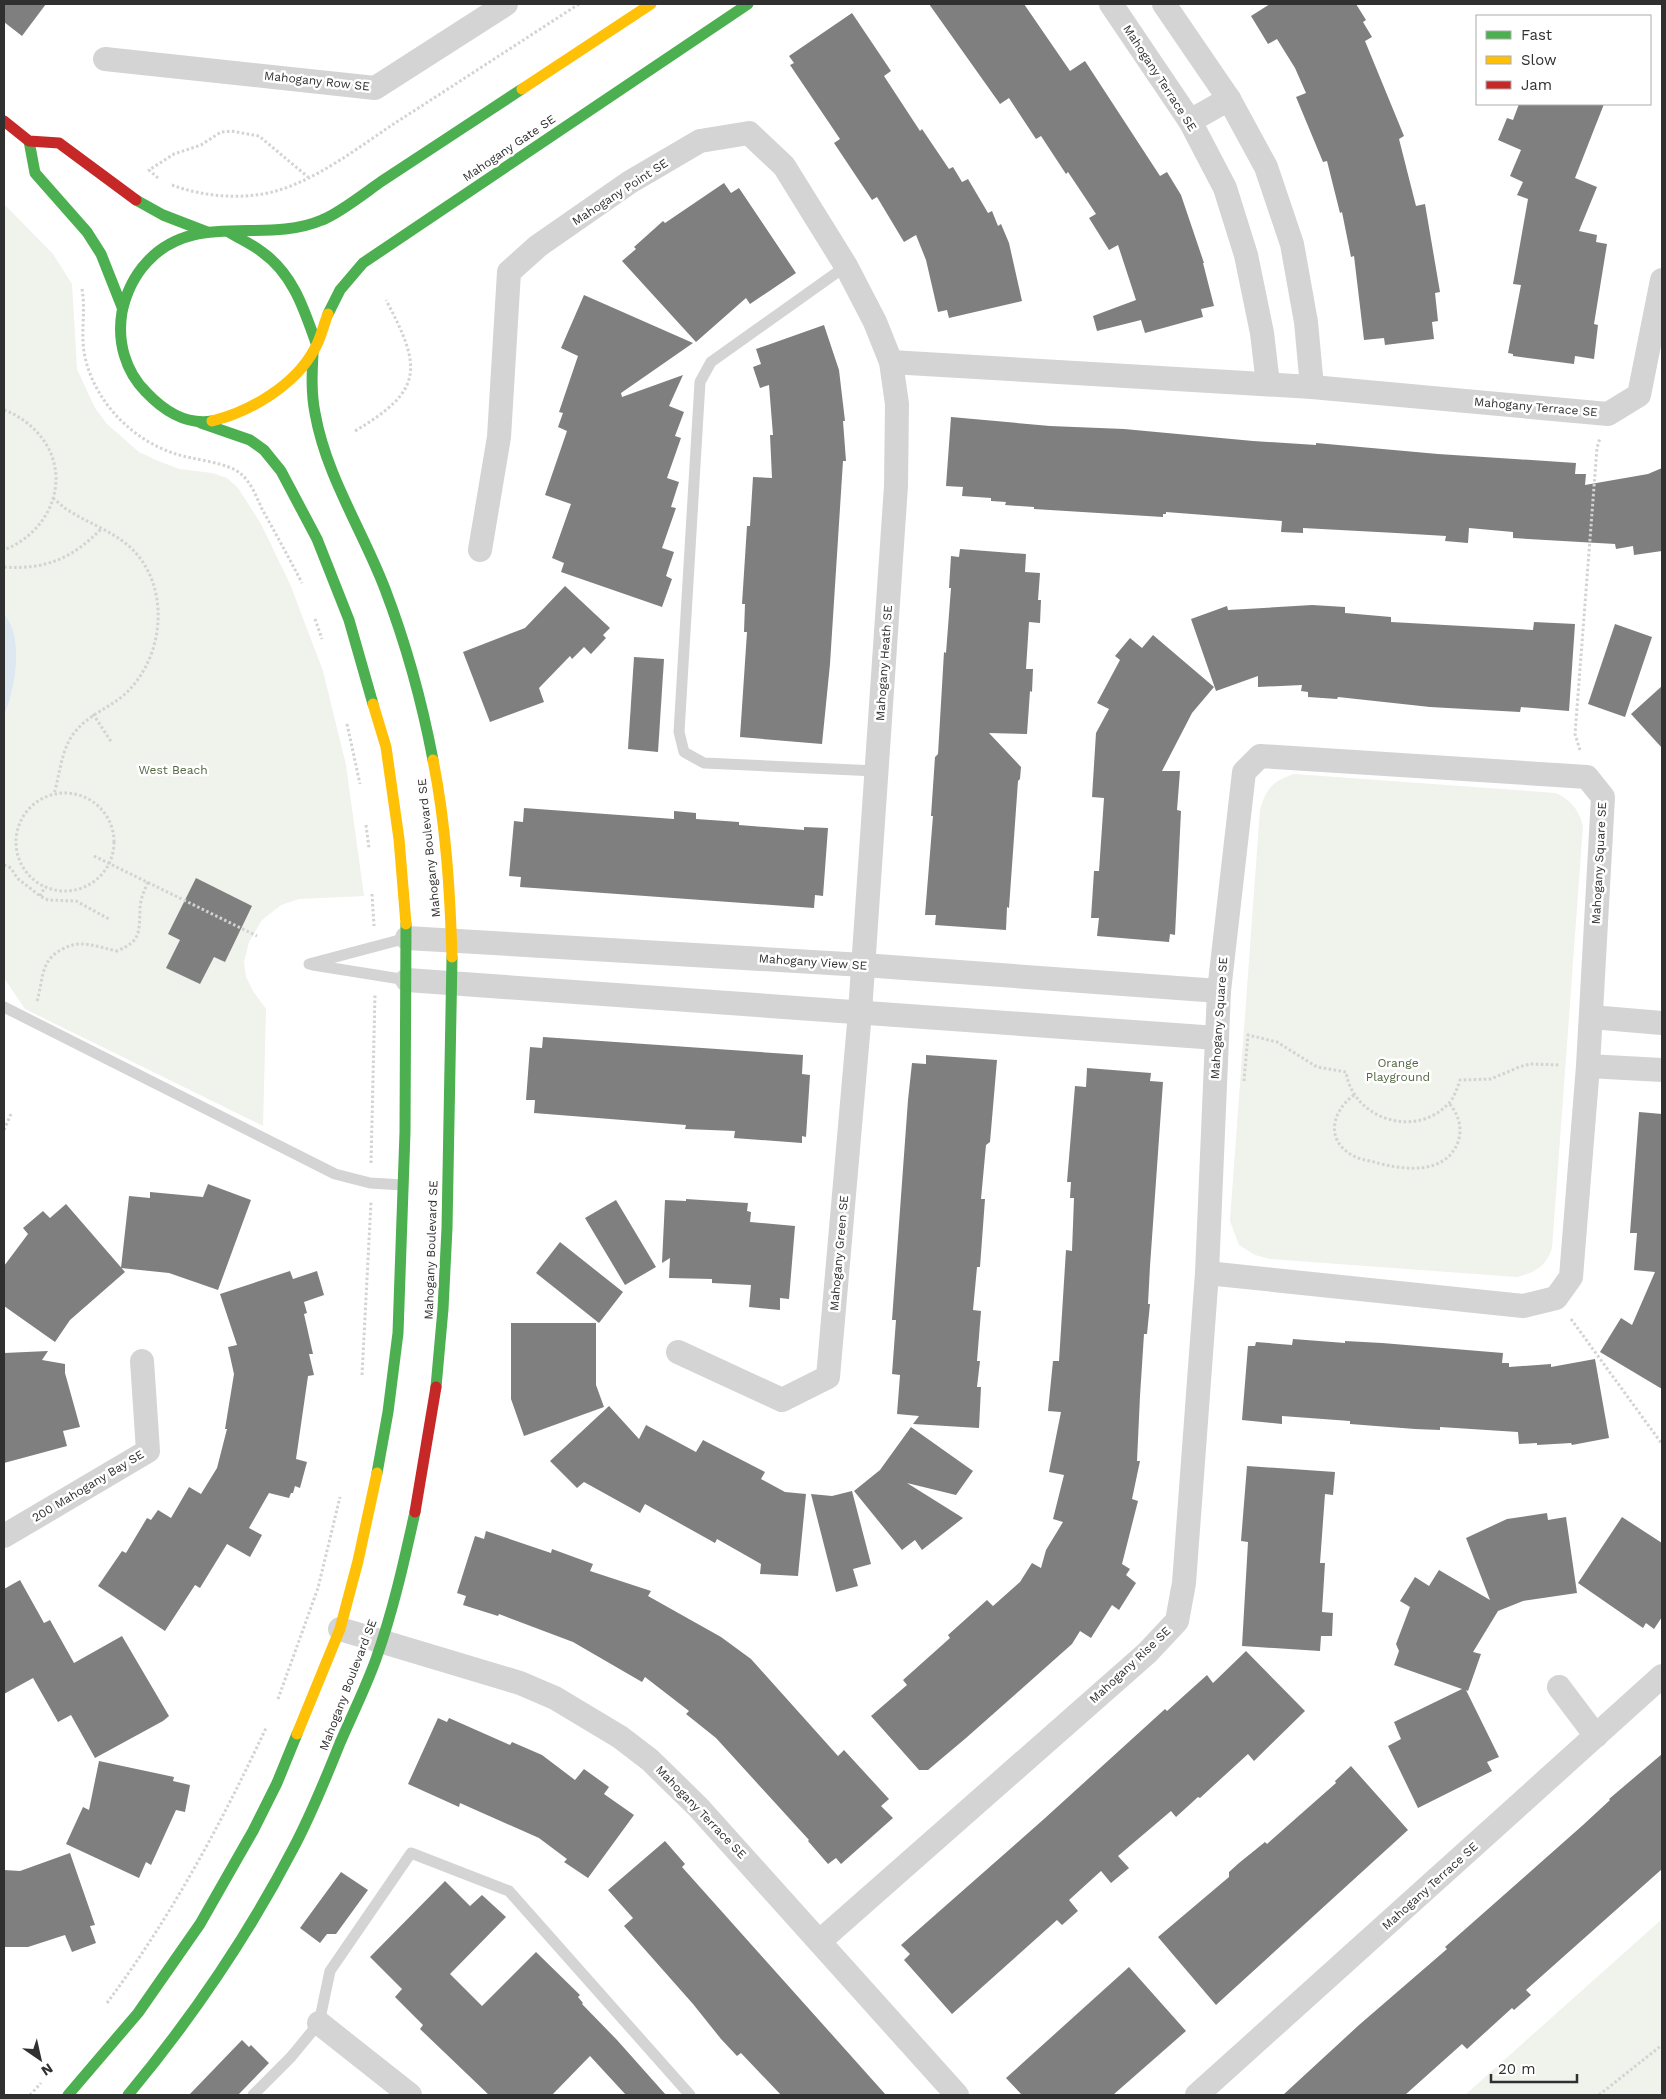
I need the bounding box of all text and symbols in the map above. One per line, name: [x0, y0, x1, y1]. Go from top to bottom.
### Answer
legend: [1476, 15, 1651, 105]
street label: Mahogany Terrace SE: [1120, 22, 1200, 134]
text: Fast: [1521, 26, 1553, 44]
text: Slow: [1521, 51, 1557, 69]
street label: Mahogany Row SE: [264, 68, 371, 94]
text: Jam: [1521, 76, 1552, 94]
street label: Mahogany Gate SE: [460, 112, 558, 184]
street label: Mahogany Point SE: [569, 156, 671, 228]
street label: Mahogany Terrace SE: [1474, 395, 1599, 419]
street label: Mahogany Heath SE: [873, 604, 895, 721]
park label: West Beach: [138, 763, 208, 777]
street label: Mahogany Boulevard SE: [415, 778, 443, 918]
street label: Mahogany Square SE: [1589, 801, 1609, 925]
street label: Mahogany View SE: [758, 951, 868, 973]
street label: Mahogany Square SE: [1208, 956, 1230, 1080]
park label: Orange Playground: [1366, 1056, 1430, 1084]
street label: Mahogany Boulevard SE: [422, 1180, 440, 1320]
street label: Mahogany Green SE: [827, 1194, 851, 1311]
street label: 200 Mahogany Bay SE: [30, 1447, 147, 1525]
street label: Mahogany Boulevard SE: [316, 1617, 380, 1753]
street label: Mahogany Rise SE: [1087, 1624, 1174, 1706]
street label: Mahogany Terrace SE: [653, 1763, 749, 1862]
street label: Mahogany Terrace SE: [1379, 1839, 1481, 1933]
north arrow: [15, 2034, 65, 2084]
scale bar: [1491, 2052, 1577, 2084]
text: N: [38, 2060, 56, 2079]
text: 20 m: [1498, 2060, 1536, 2078]

